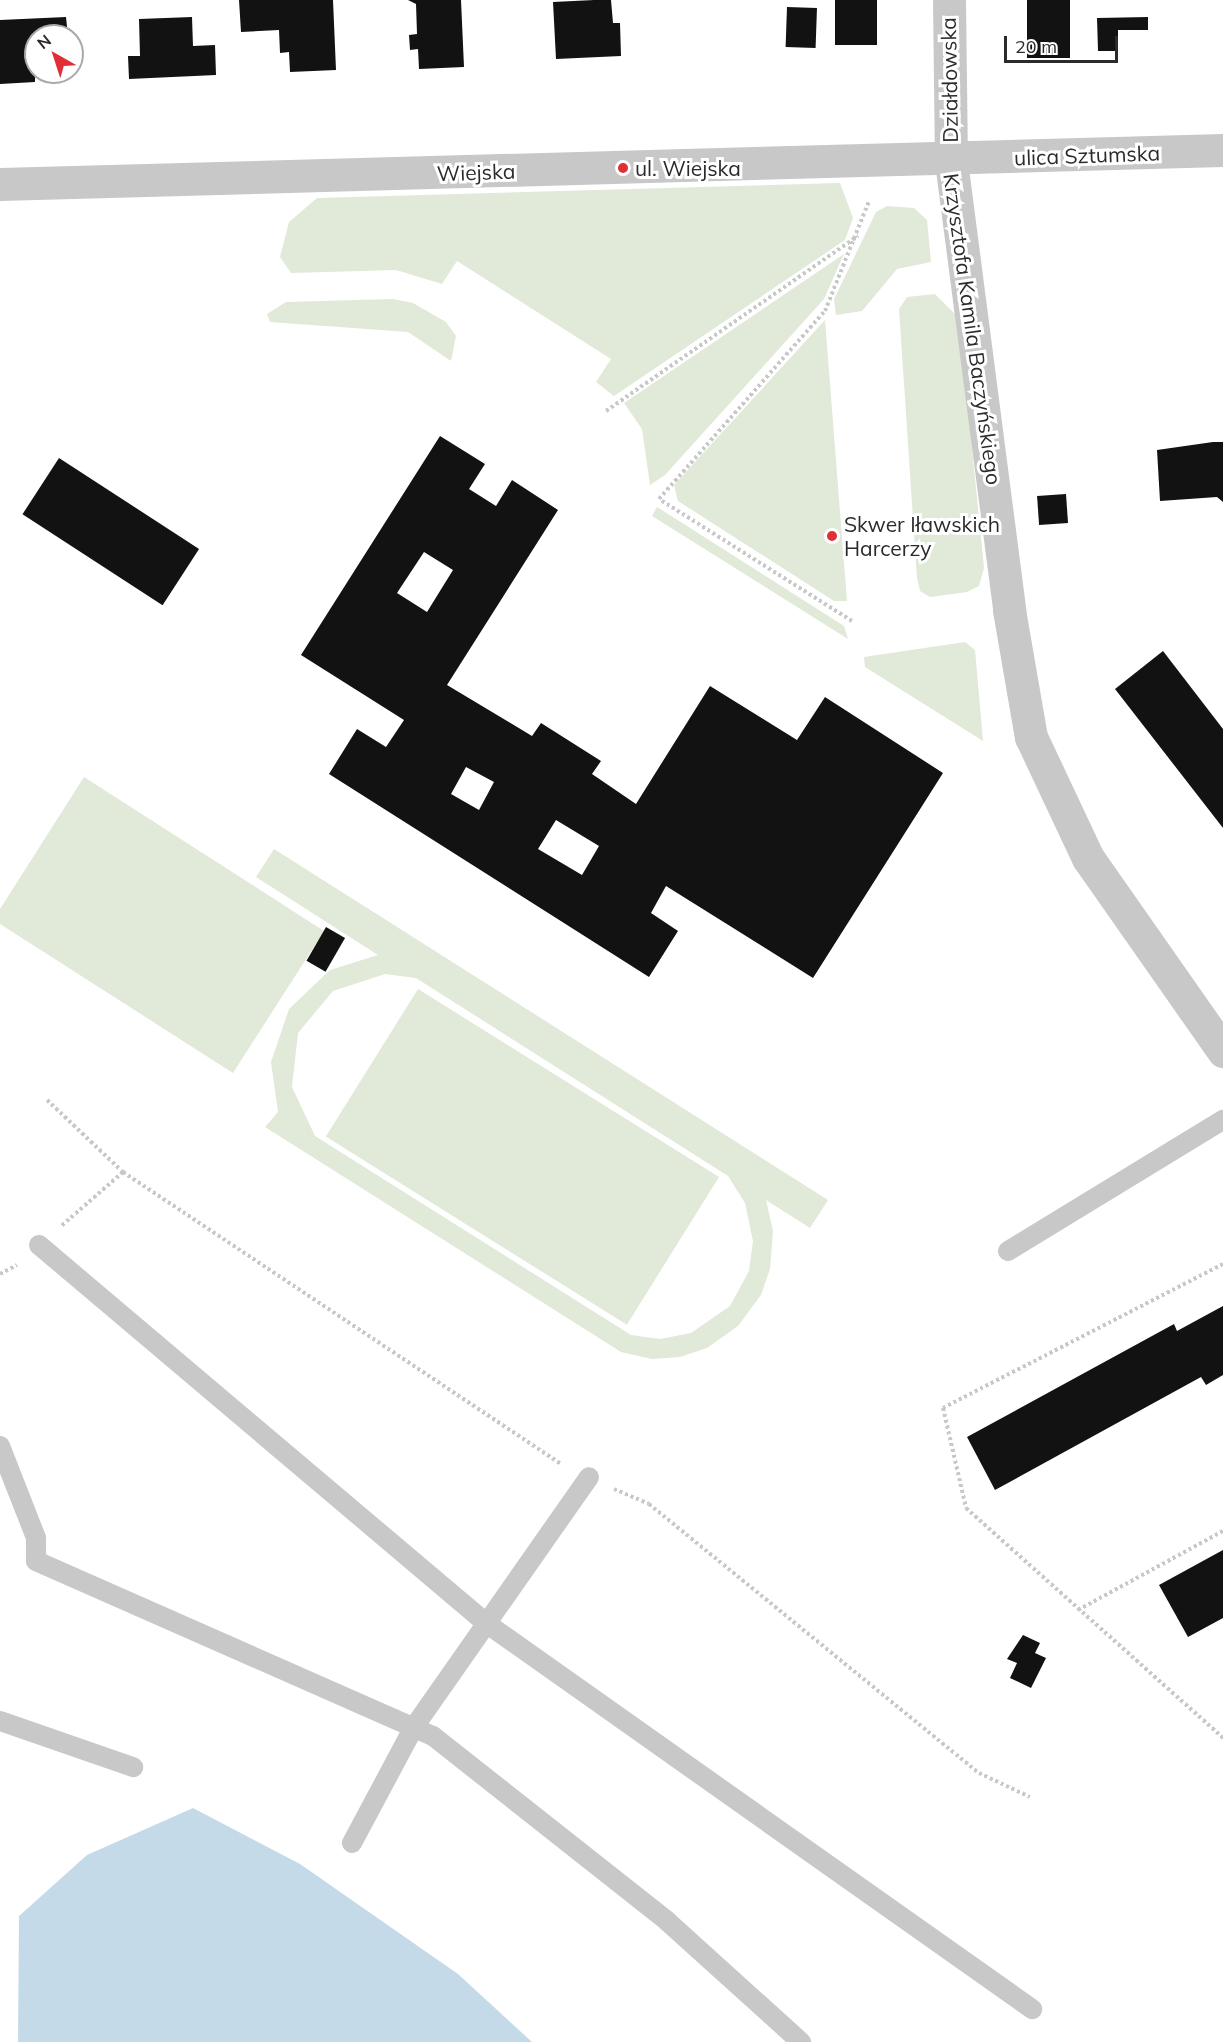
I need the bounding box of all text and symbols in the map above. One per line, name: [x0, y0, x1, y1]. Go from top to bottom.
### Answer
street label: Działdowska: [935, 17, 963, 143]
north arrow: [24, 24, 84, 84]
scale bar: [1007, 24, 1121, 62]
text: N: [33, 30, 55, 53]
text: 20 m: [1015, 35, 1057, 58]
street label: ulica Sztumska: [1014, 140, 1160, 170]
place label: ul. Wiejska: [635, 155, 741, 181]
street label: Wiejska: [436, 158, 516, 186]
marker: ul. Wiejska: [616, 161, 630, 175]
street label: Krzysztofa Kamila Baczyńskiego: [939, 172, 1007, 486]
place label: Skwer Iławskich Harcerzy: [844, 511, 1000, 561]
marker: Skwer Iławskich Harcerzy: [825, 529, 839, 543]

